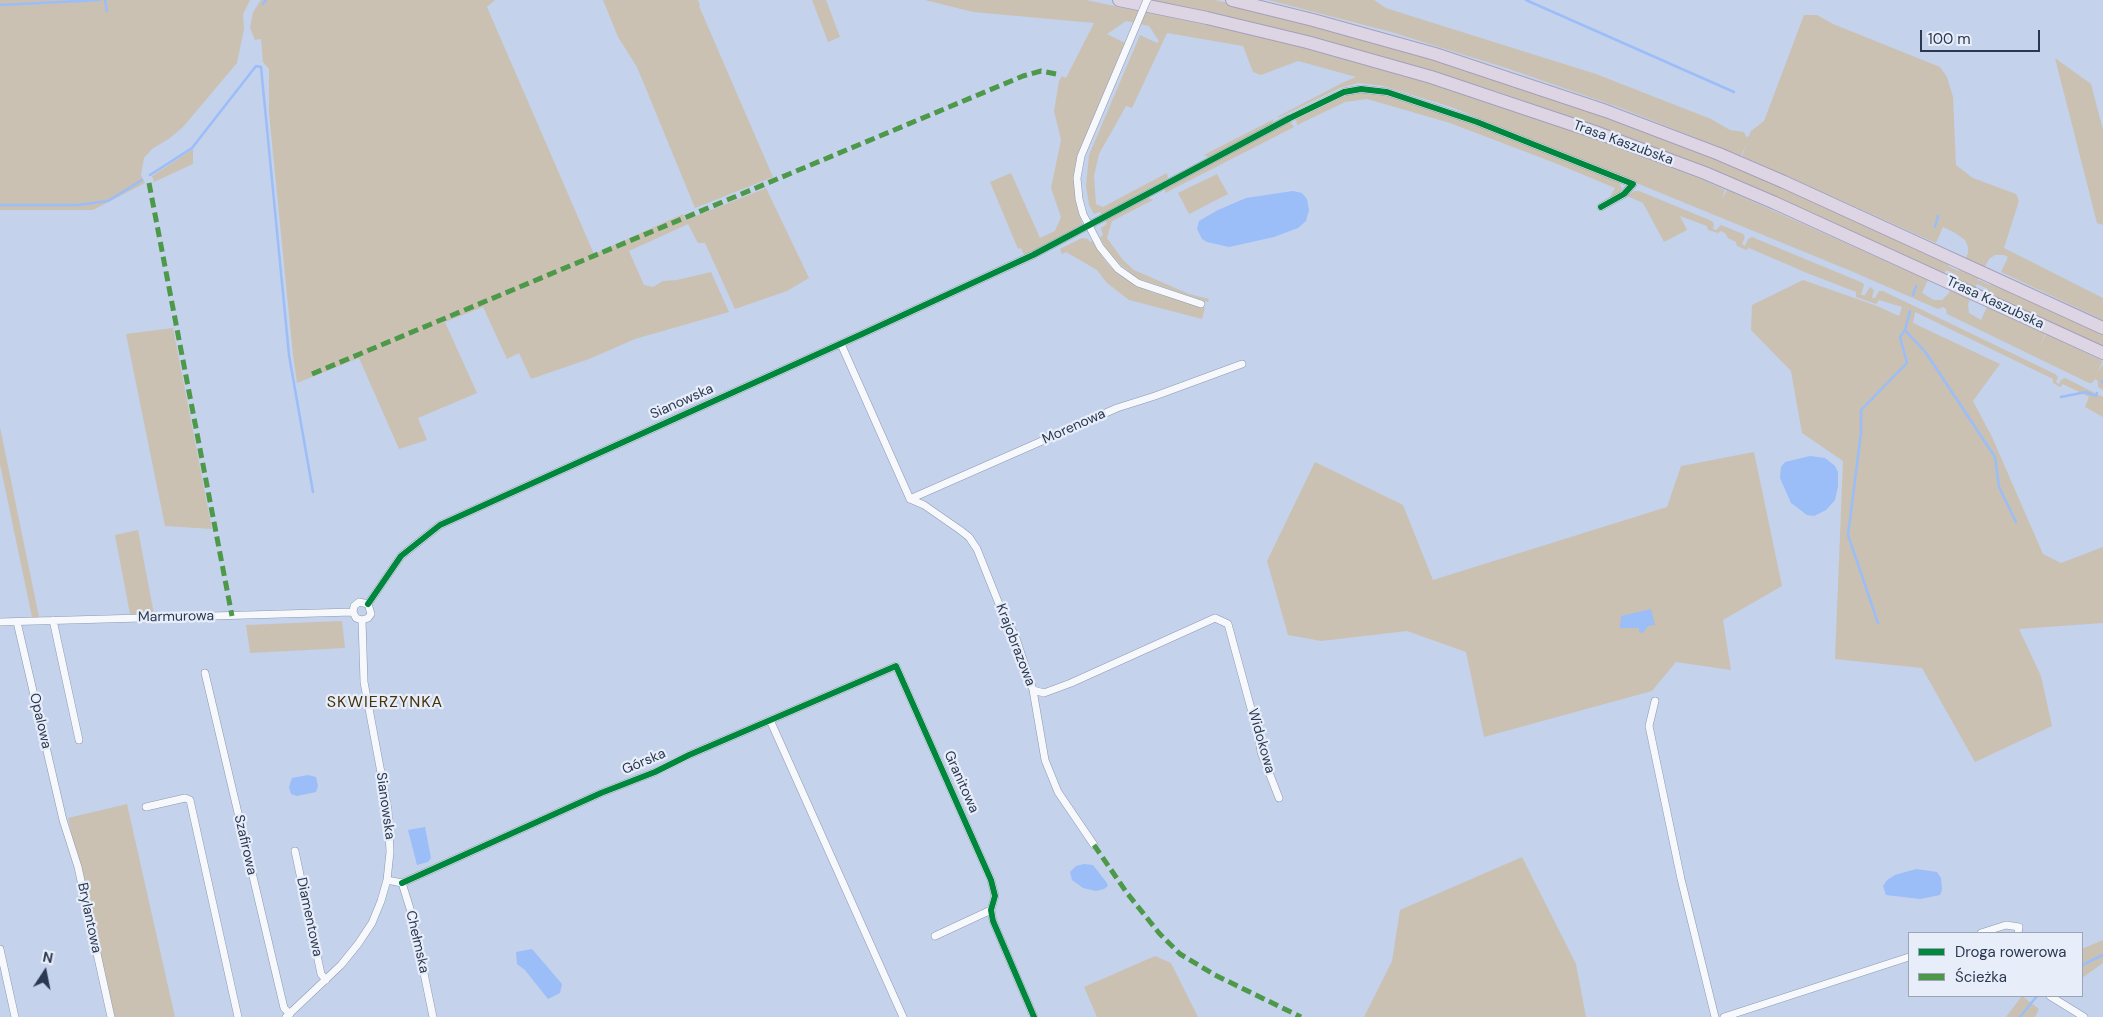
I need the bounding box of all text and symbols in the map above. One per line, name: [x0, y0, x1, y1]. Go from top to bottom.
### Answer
scale bar: [1923, 20, 2043, 52]
text: 100 m: [1928, 29, 1971, 49]
street label: Trasa Kaszubska: [1571, 117, 1675, 169]
street label: Trasa Kaszubska: [1944, 273, 2046, 333]
street label: Sianowska: [648, 381, 716, 423]
street label: Morenowa: [1040, 406, 1108, 448]
street label: Krajobrazowa: [992, 602, 1038, 688]
street label: Marmurowa: [138, 608, 214, 626]
street label: Opalowa: [25, 692, 55, 750]
district label: SKWIERZYNKA: [325, 693, 445, 713]
street label: Widokowa: [1244, 707, 1278, 775]
street label: Górska: [620, 745, 668, 779]
street label: Granitowa: [940, 748, 982, 816]
street label: Sianowska: [372, 771, 398, 841]
street label: Szafirowa: [230, 813, 260, 877]
street label: Diamentowa: [292, 876, 326, 958]
street label: Brylantowa: [73, 881, 105, 955]
street label: Chełmska: [402, 909, 432, 975]
legend: [1908, 932, 2083, 997]
text: Droga rowerowa: [1955, 942, 2066, 962]
north arrow: [20, 947, 70, 997]
text: N: [41, 947, 55, 967]
text: Ścieżka: [1955, 967, 2007, 987]

